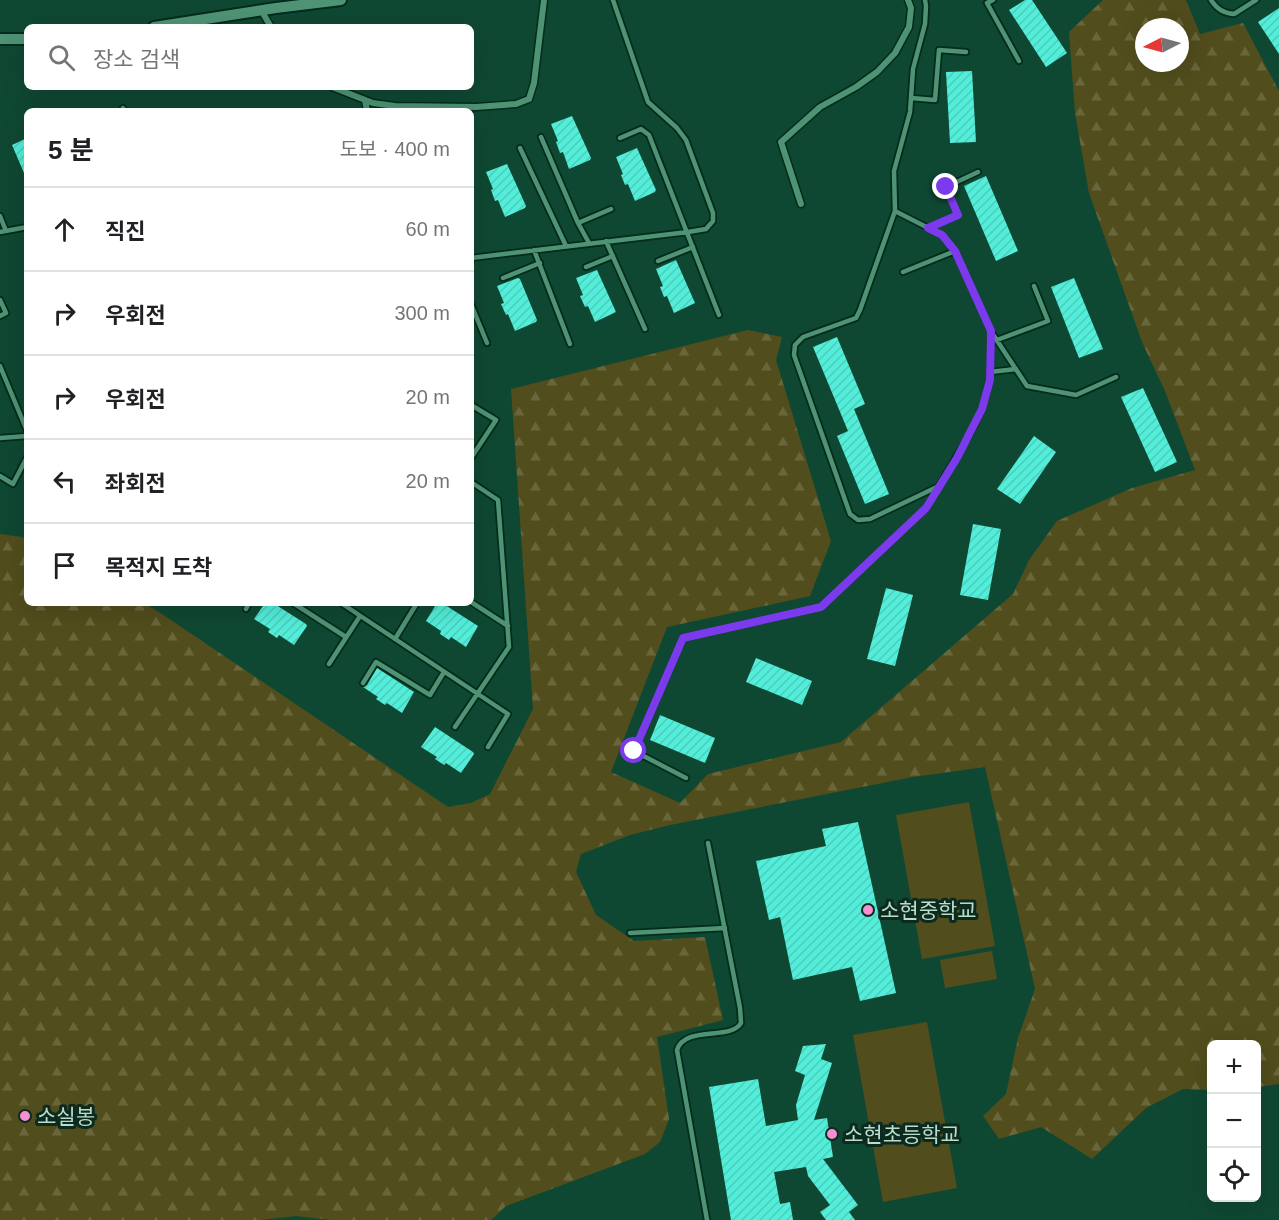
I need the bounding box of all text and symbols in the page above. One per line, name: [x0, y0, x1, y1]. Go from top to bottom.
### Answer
north arrow: [1135, 18, 1189, 72]
search box: [24, 24, 474, 90]
icon: search: [45, 41, 78, 74]
text: 장소 검색: [93, 47, 180, 72]
text: 5 분: [48, 135, 94, 165]
text: 도보 · 400 m: [340, 138, 450, 160]
route end: [932, 173, 958, 199]
icon: ahead: [48, 213, 81, 246]
text: 60 m: [406, 218, 450, 240]
text: 직진: [105, 219, 145, 244]
icon: right: [48, 297, 81, 330]
text: 300 m: [394, 302, 450, 324]
text: 우회전: [105, 303, 166, 328]
icon: right: [48, 381, 81, 414]
text: 20 m: [406, 386, 450, 408]
text: 우회전: [105, 387, 166, 412]
icon: left: [48, 465, 81, 498]
text: 20 m: [406, 470, 450, 492]
text: 좌회전: [105, 471, 166, 496]
icon: arrive: [48, 549, 81, 582]
text: 목적지 도착: [105, 555, 212, 580]
route start: [620, 737, 646, 763]
place label: 소현중학교: [880, 899, 977, 922]
marker: 소현중학교: [861, 903, 875, 917]
map controls: [1207, 1040, 1261, 1202]
button: +: [1207, 1040, 1261, 1094]
button: −: [1207, 1094, 1261, 1148]
place label: 소실봉: [37, 1105, 95, 1128]
marker: 소실봉: [18, 1109, 32, 1123]
place label: 소현초등학교: [844, 1123, 960, 1146]
marker: 소현초등학교: [825, 1127, 839, 1141]
button: locate: [1207, 1148, 1261, 1202]

